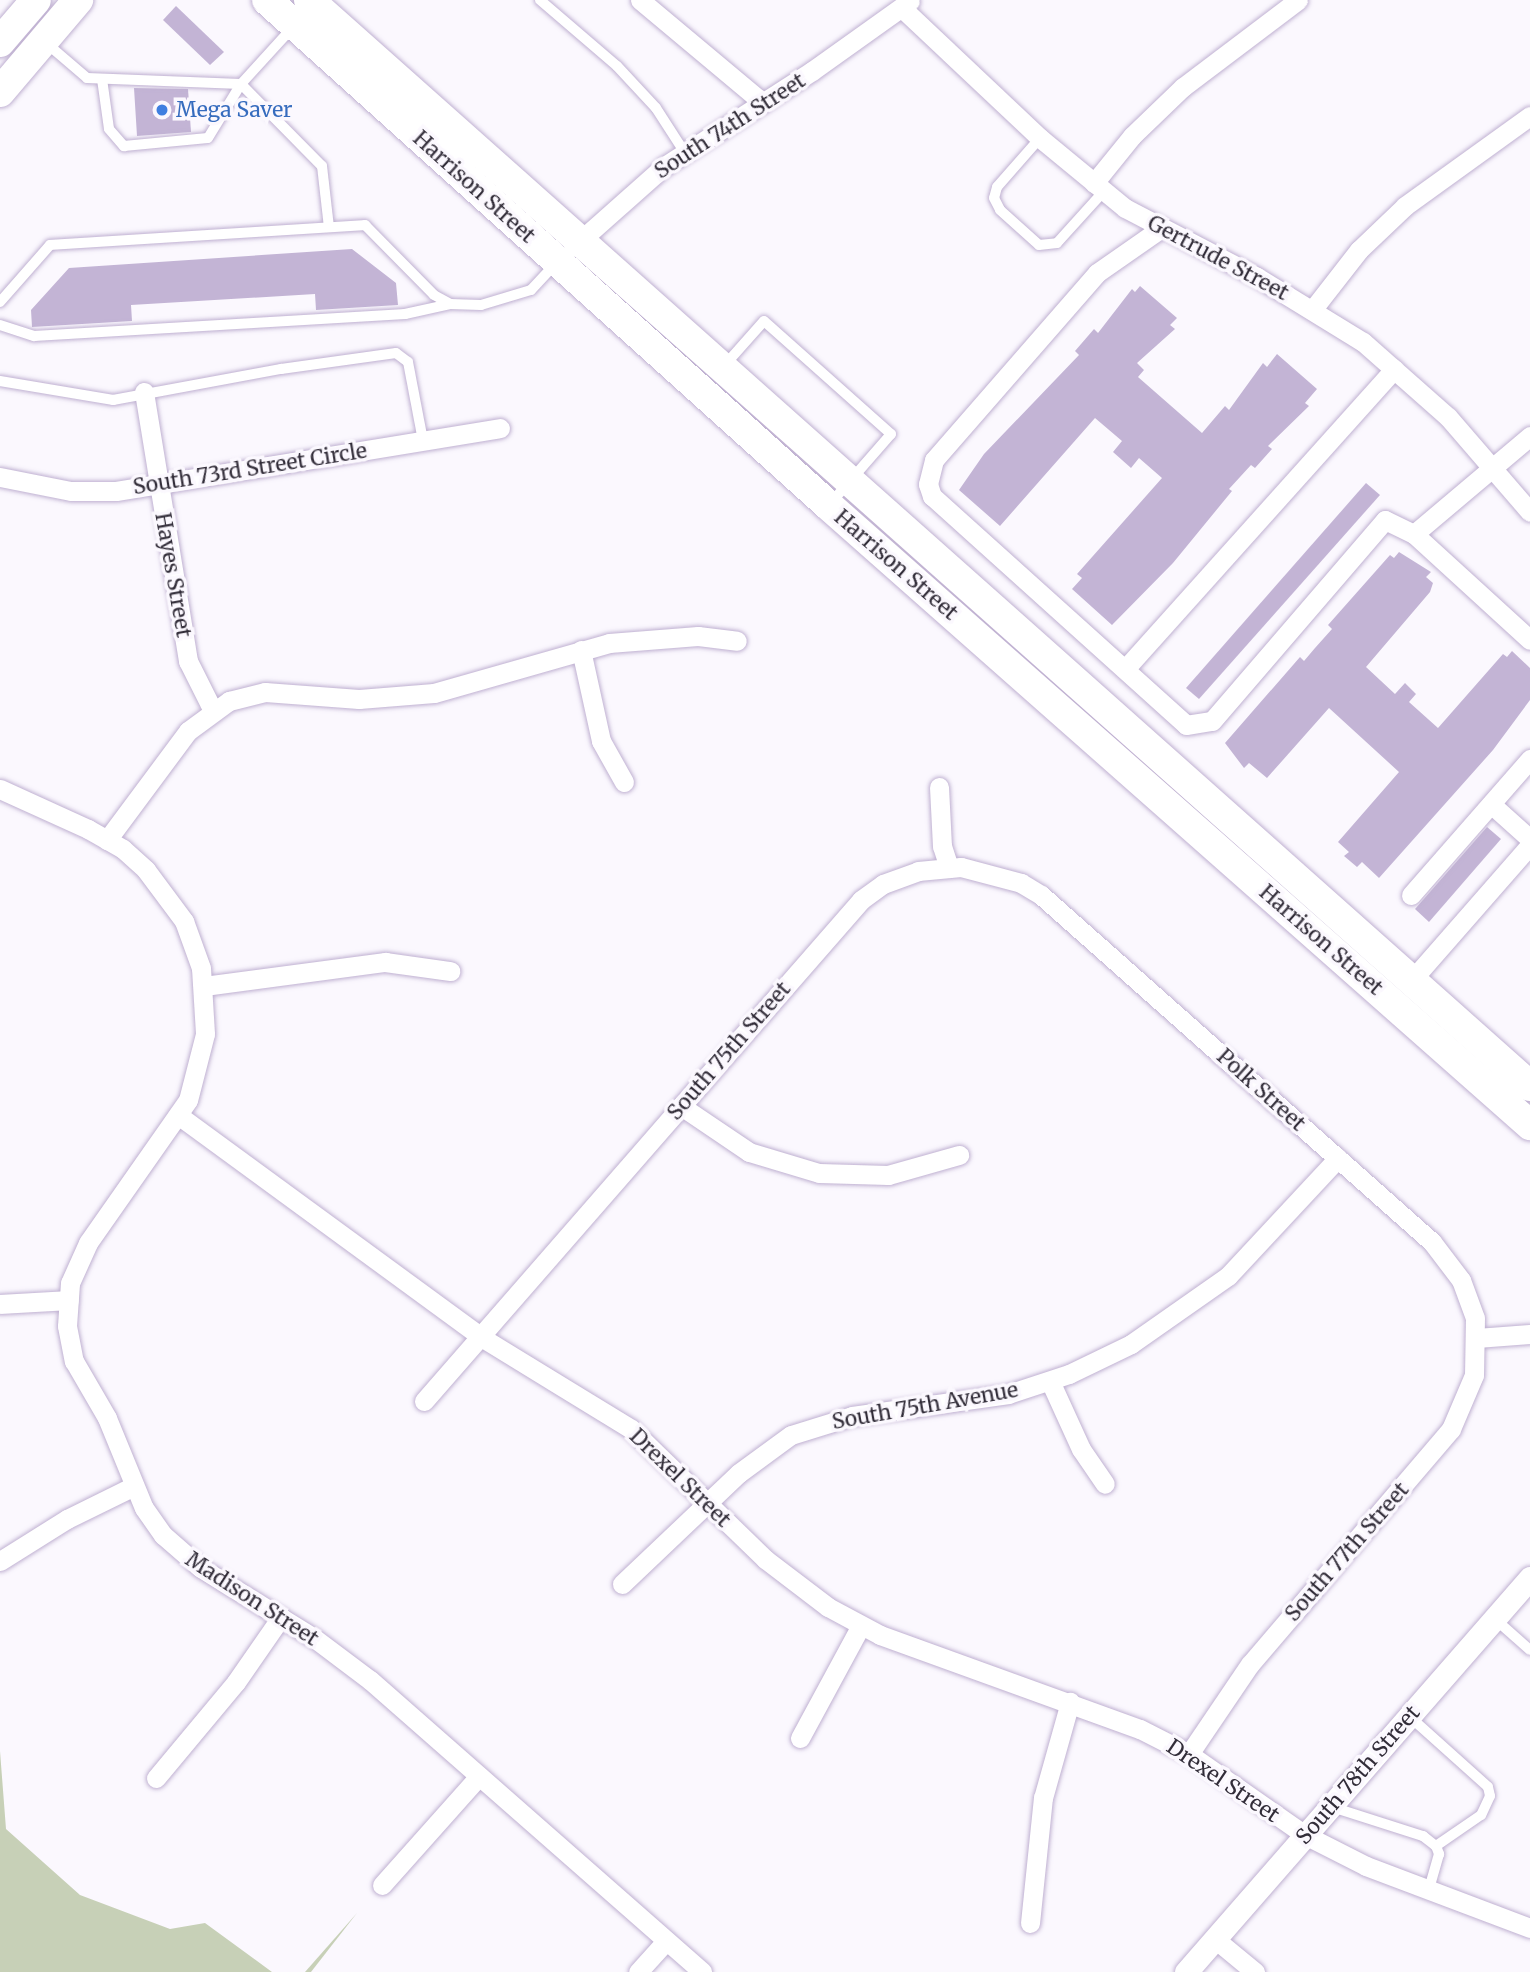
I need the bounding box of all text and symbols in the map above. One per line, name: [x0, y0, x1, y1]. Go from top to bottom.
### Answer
street label: South 74th Street: [650, 68, 810, 184]
place label: Mega Saver: [176, 97, 293, 123]
marker: Mega Saver: [154, 102, 170, 118]
street label: Harrison Street: [408, 126, 540, 248]
street label: Gertrude Street: [1143, 210, 1293, 306]
street label: South 73rd Street Circle: [131, 438, 369, 500]
street label: Harrison Street: [829, 505, 963, 625]
street label: Hayes Street: [150, 511, 196, 639]
street label: Harrison Street: [1254, 880, 1388, 1000]
street label: South 75th Street: [662, 977, 796, 1125]
street label: Polk Street: [1212, 1044, 1310, 1136]
street label: South 75th Avenue: [830, 1377, 1020, 1435]
street label: Drexel Street: [624, 1424, 736, 1532]
street label: South 77th Street: [1280, 1478, 1414, 1626]
street label: Madison Street: [181, 1547, 323, 1651]
street label: South 78th Street: [1291, 1700, 1425, 1850]
street label: Drexel Street: [1162, 1734, 1284, 1828]

